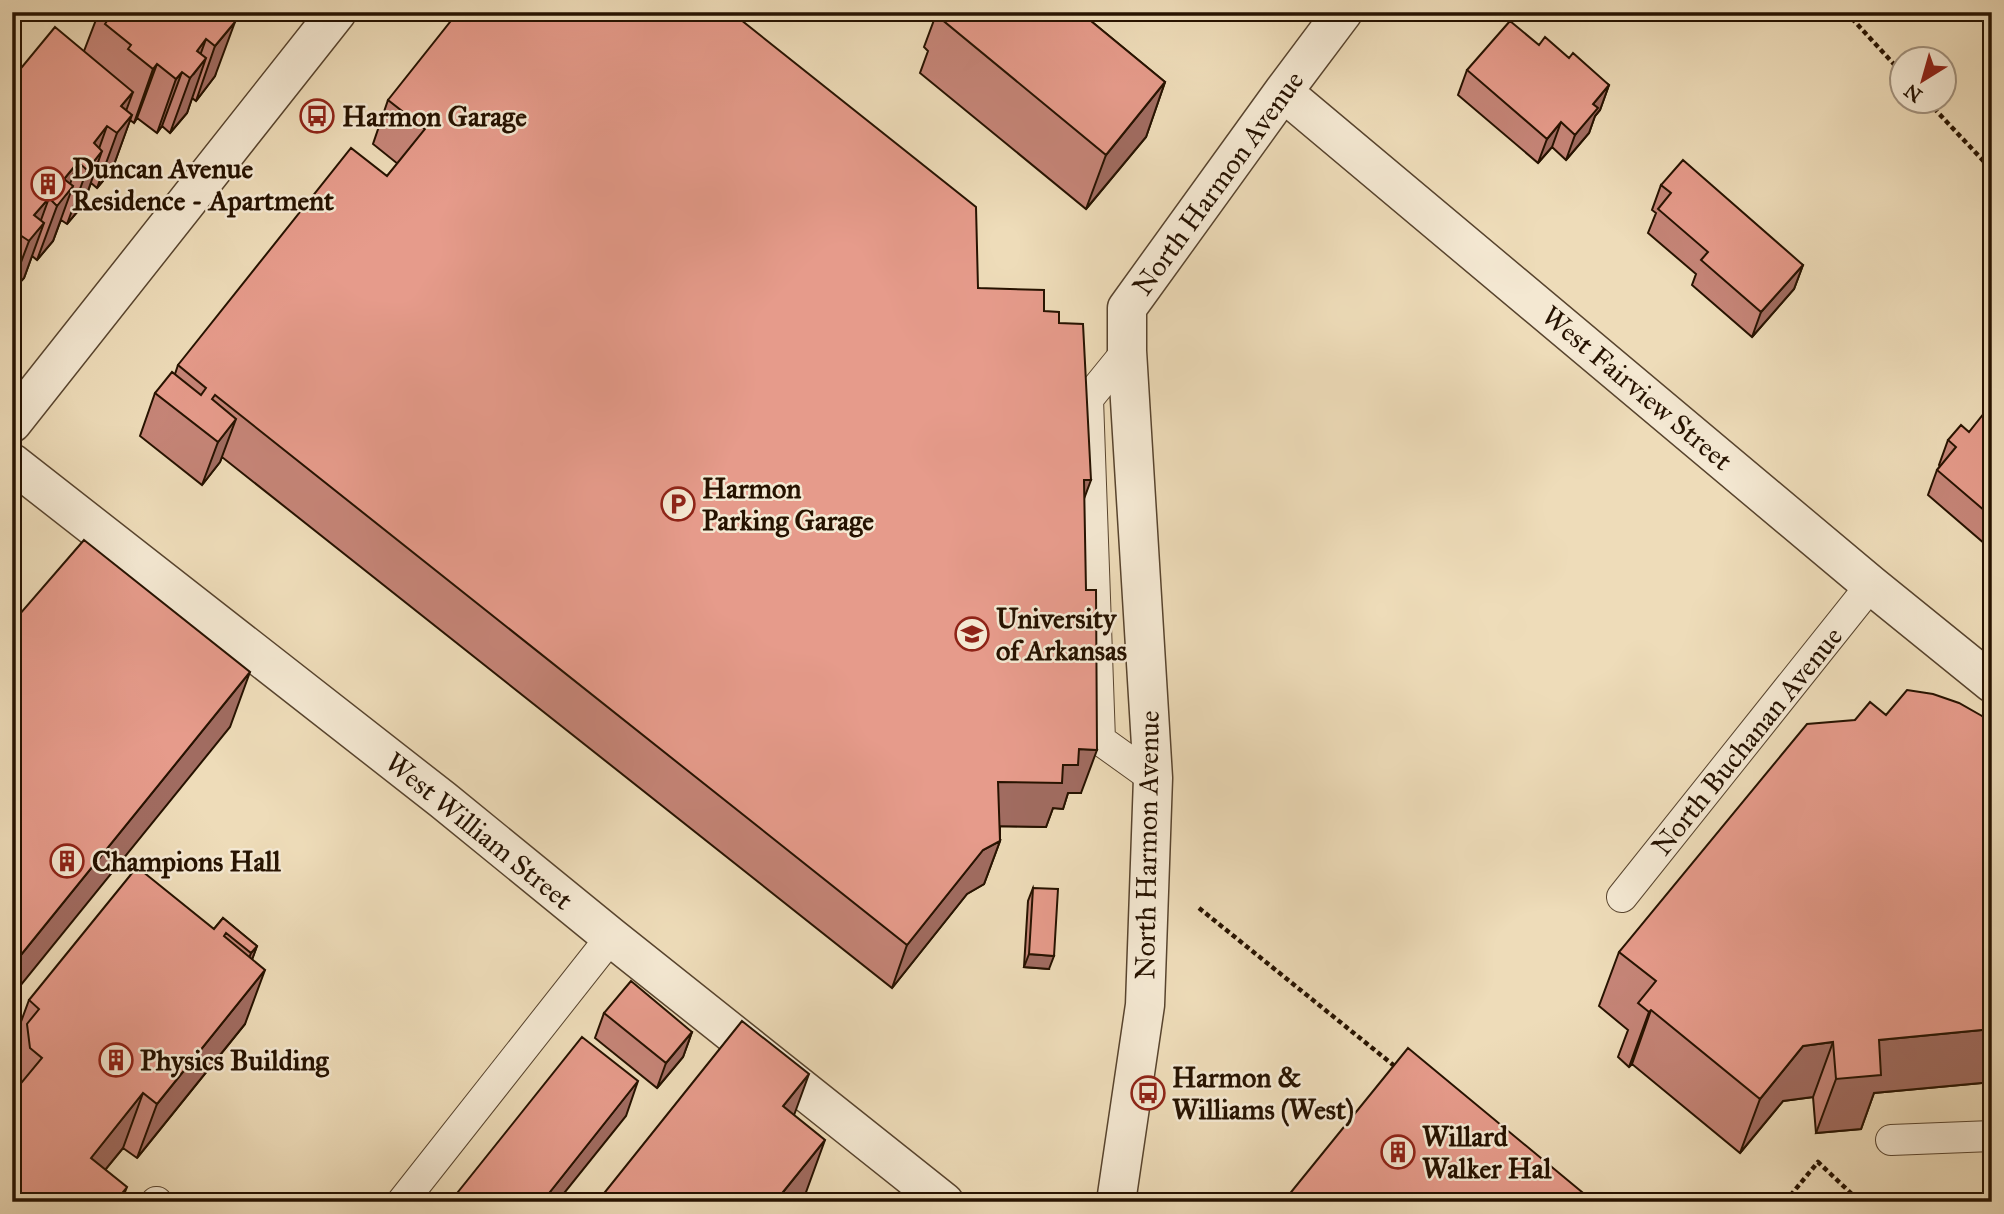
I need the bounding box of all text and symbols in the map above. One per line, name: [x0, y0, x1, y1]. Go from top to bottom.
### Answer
north arrow: [1888, 46, 1958, 116]
street label: North Harmon Avenue: [1125, 64, 1311, 302]
text: N: [1900, 79, 1926, 107]
bus stop icon: Harmon Garage: [298, 97, 336, 135]
place label: Harmon Garage: [342, 99, 527, 134]
place label: Duncan Avenue Residence - Apartment: [72, 151, 334, 218]
building icon: Duncan Avenue Residence - Apartment: [29, 165, 67, 203]
street label: West Fairview Street: [1535, 298, 1739, 478]
place label: Harmon Parking Garage: [702, 471, 874, 538]
parking icon: Harmon Parking Garage: [659, 485, 697, 523]
place label: University of Arkansas: [996, 601, 1127, 668]
school or university icon: University of Arkansas: [953, 615, 991, 653]
street label: North Buchanan Avenue: [1644, 619, 1850, 863]
street label: North Harmon Avenue: [1127, 710, 1167, 980]
street label: West William Street: [378, 745, 580, 917]
building icon: Champions Hall: [48, 842, 86, 880]
place label: Champions Hall: [92, 844, 281, 879]
building icon: Physics Building: [97, 1041, 135, 1079]
place label: Physics Building: [140, 1043, 330, 1078]
place label: Harmon & Williams (West): [1172, 1060, 1354, 1127]
bus stop icon: Harmon & Williams (West): [1129, 1074, 1167, 1112]
place label: Willard Walker Hal: [1422, 1119, 1552, 1186]
building icon: Willard Walker Hal: [1379, 1133, 1417, 1171]

